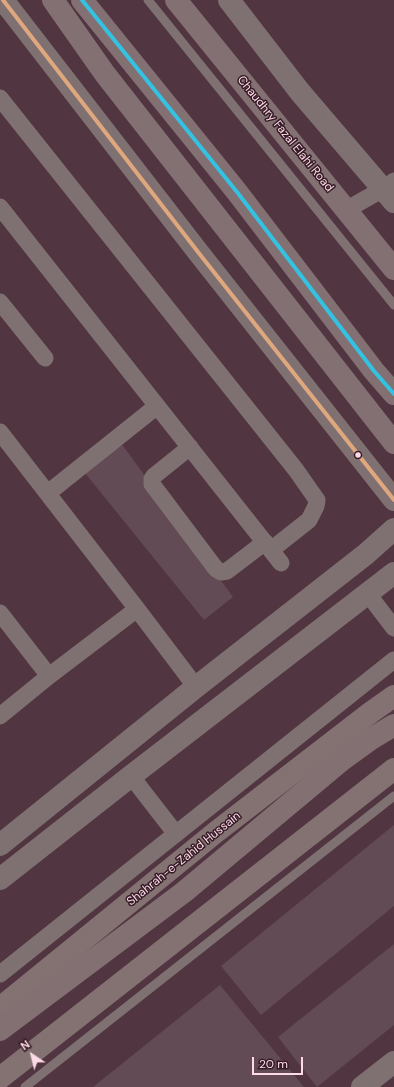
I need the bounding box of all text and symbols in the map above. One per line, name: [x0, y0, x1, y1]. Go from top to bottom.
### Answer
street label: Chaudhry Fazal Elahi Road: [234, 73, 336, 195]
unlabelled marker: [353, 450, 363, 460]
street label: Shahrah-e-Zahid Hussain: [124, 809, 244, 909]
north arrow: [12, 1035, 52, 1075]
text: N: [18, 1037, 32, 1053]
scale bar: [254, 1049, 305, 1075]
text: 20 m: [259, 1056, 288, 1072]

